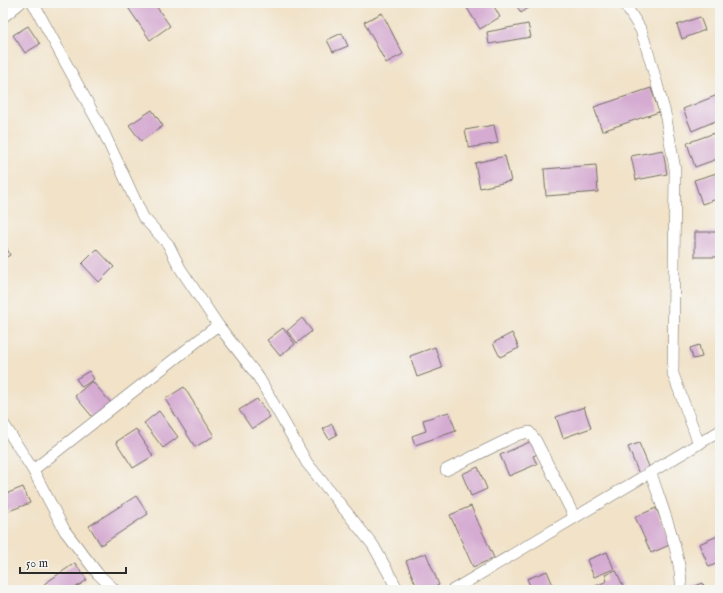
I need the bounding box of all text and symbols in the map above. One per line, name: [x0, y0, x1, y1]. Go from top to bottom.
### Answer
scale bar: [20, 549, 126, 575]
text: 50 m: [26, 556, 48, 571]

